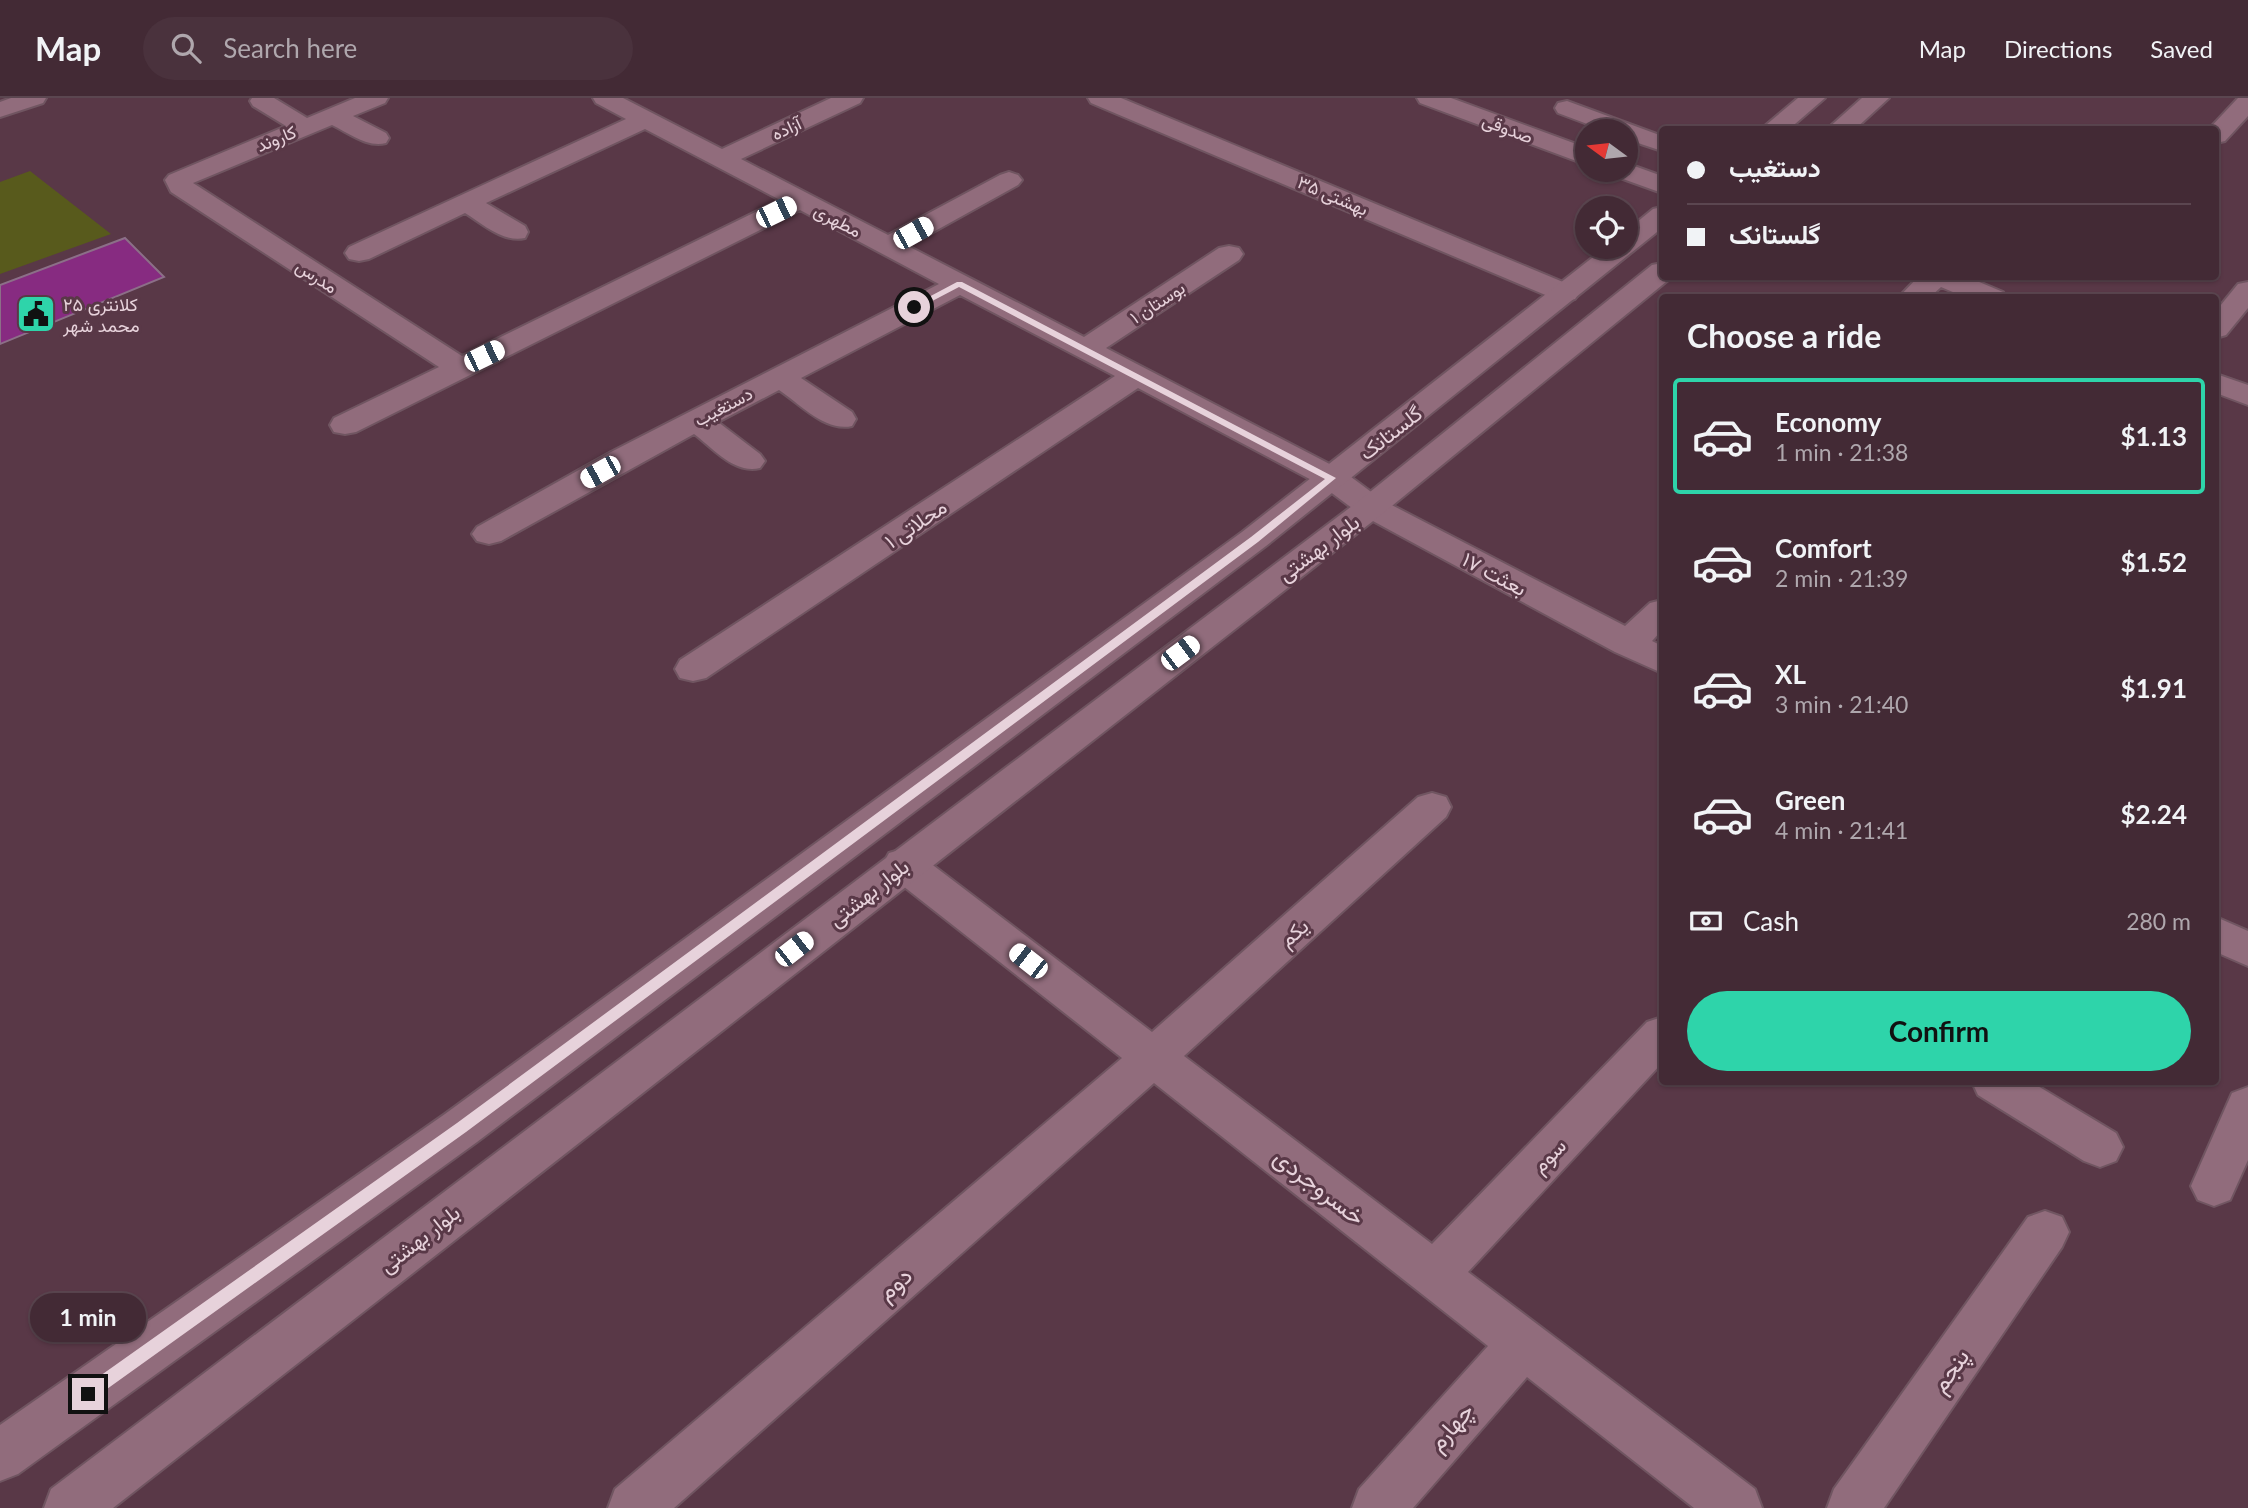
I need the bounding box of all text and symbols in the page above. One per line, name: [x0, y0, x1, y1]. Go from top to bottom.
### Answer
search box: [143, 17, 633, 80]
text: Map: [35, 28, 101, 68]
icon: search: [167, 29, 205, 67]
text: Search here: [223, 32, 357, 64]
text: Map: [1919, 34, 1966, 63]
text: Directions: [2004, 34, 2112, 63]
text: Saved: [2150, 34, 2213, 63]
street label: صدوقی: [1479, 108, 1536, 149]
street label: آزاده: [768, 111, 806, 145]
north arrow: [1575, 119, 1638, 182]
map controls: [1575, 119, 1638, 259]
street label: کاروند: [253, 120, 300, 157]
text: دستغیب: [1729, 151, 1821, 183]
street label: بهشتی ۳۵: [1294, 170, 1372, 221]
car: [753, 193, 800, 231]
button: locate: [1575, 196, 1638, 259]
street label: مطهری: [810, 198, 865, 242]
car: [890, 214, 937, 252]
text: گلستانک: [1729, 218, 1821, 250]
street label: مدرس: [292, 254, 342, 298]
street label: بوستان ۱: [1125, 276, 1189, 329]
route start: [898, 291, 930, 323]
public building icon: کلانتری ۲۵ محمد شهر: [15, 293, 57, 335]
place label: کلانتری ۲۵ محمد شهر: [62, 293, 139, 337]
text: Choose a ride: [1687, 316, 1881, 355]
car: [461, 337, 508, 375]
street label: دستغیب: [690, 382, 756, 430]
street label: گلستانک: [1354, 400, 1426, 464]
icon: car: [1691, 405, 1754, 468]
text: Economy: [1775, 406, 1881, 438]
text: $1.13: [2121, 420, 2187, 452]
text: 1 min · 21:38: [1775, 438, 1908, 466]
car: [577, 453, 624, 491]
street label: محلاتی ۱: [879, 493, 951, 554]
street label: بلوار بهشتی: [1272, 508, 1365, 587]
icon: car: [1691, 531, 1754, 594]
text: Comfort: [1775, 532, 1872, 564]
street label: بعثت ۱۷: [1458, 546, 1531, 601]
text: $1.52: [2121, 546, 2187, 578]
text: 2 min · 21:39: [1775, 564, 1908, 592]
car: [1157, 632, 1204, 674]
icon: car: [1691, 657, 1754, 720]
text: XL: [1775, 658, 1806, 690]
text: $1.91: [2121, 672, 2187, 704]
text: 3 min · 21:40: [1775, 690, 1908, 718]
icon: car: [1691, 783, 1754, 846]
text: Green: [1775, 784, 1845, 816]
text: $2.24: [2121, 798, 2187, 830]
text: 4 min · 21:41: [1775, 816, 1908, 844]
street label: بلوار بهشتی: [823, 853, 914, 933]
icon: cash: [1687, 902, 1725, 940]
text: Cash: [1743, 905, 1799, 937]
text: 280 m: [2126, 907, 2191, 935]
street label: یکم: [1273, 912, 1315, 954]
car: [771, 928, 818, 970]
car: [1005, 940, 1052, 982]
button: Confirm: [1687, 991, 2191, 1071]
street label: سوم: [1526, 1133, 1572, 1180]
street label: خسروجردی: [1267, 1141, 1371, 1232]
street label: بلوار بهشتی: [374, 1199, 465, 1279]
street label: دوم: [871, 1260, 919, 1308]
callout: 1 min: [30, 1292, 146, 1342]
text: 1 min: [59, 1303, 117, 1331]
street label: پنجم: [1924, 1342, 1977, 1399]
route end: [72, 1378, 104, 1410]
street label: چهارم: [1421, 1396, 1481, 1458]

